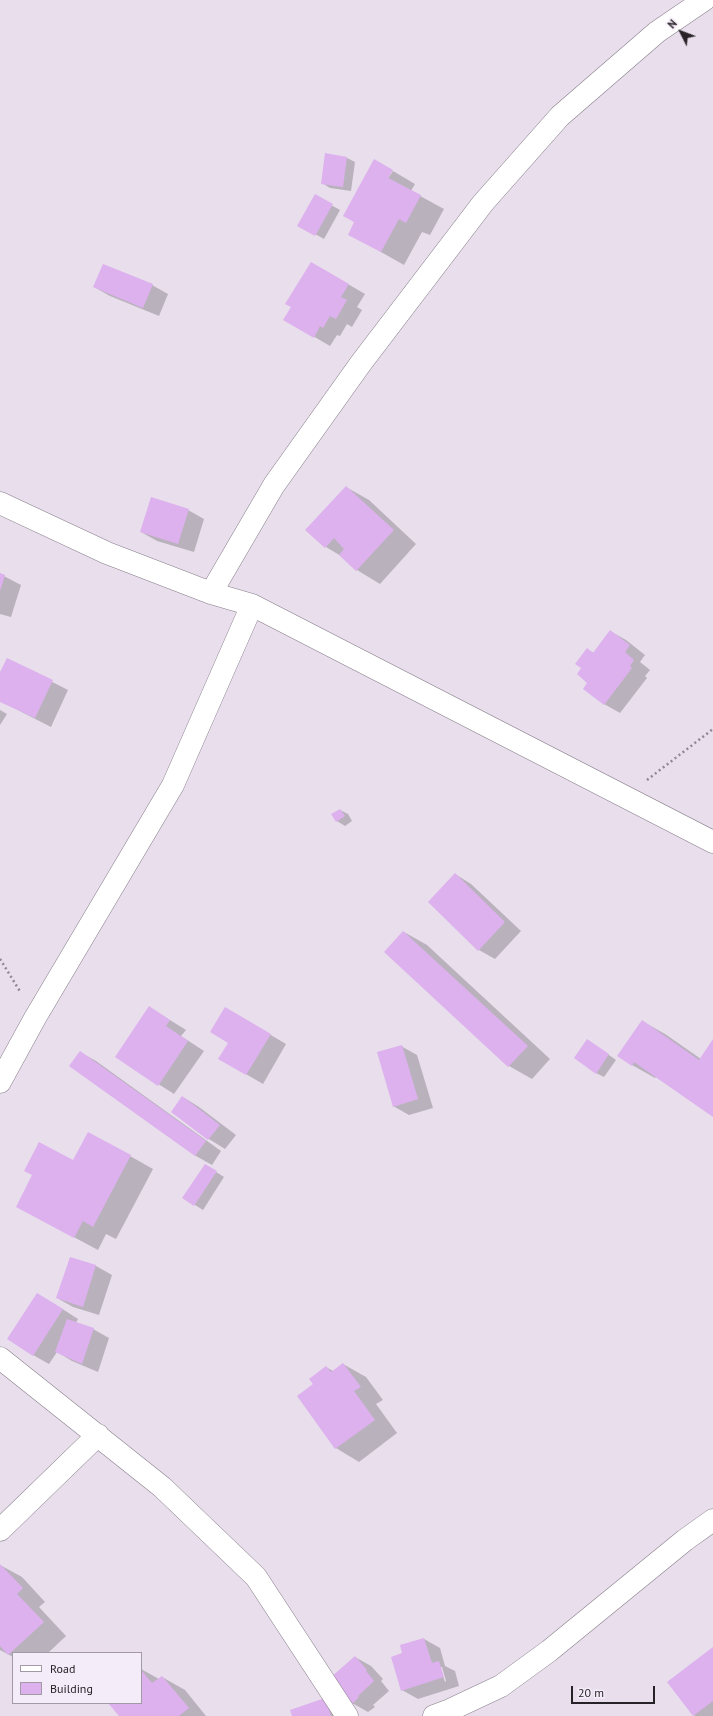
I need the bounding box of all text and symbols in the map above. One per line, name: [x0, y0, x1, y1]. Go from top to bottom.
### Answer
north arrow: [661, 12, 701, 52]
text: N: [664, 17, 680, 31]
legend: [12, 1652, 142, 1704]
text: Road: [50, 1661, 75, 1676]
scale bar: [573, 1678, 657, 1704]
text: Building: [50, 1681, 93, 1696]
text: 20 m: [578, 1685, 604, 1700]

